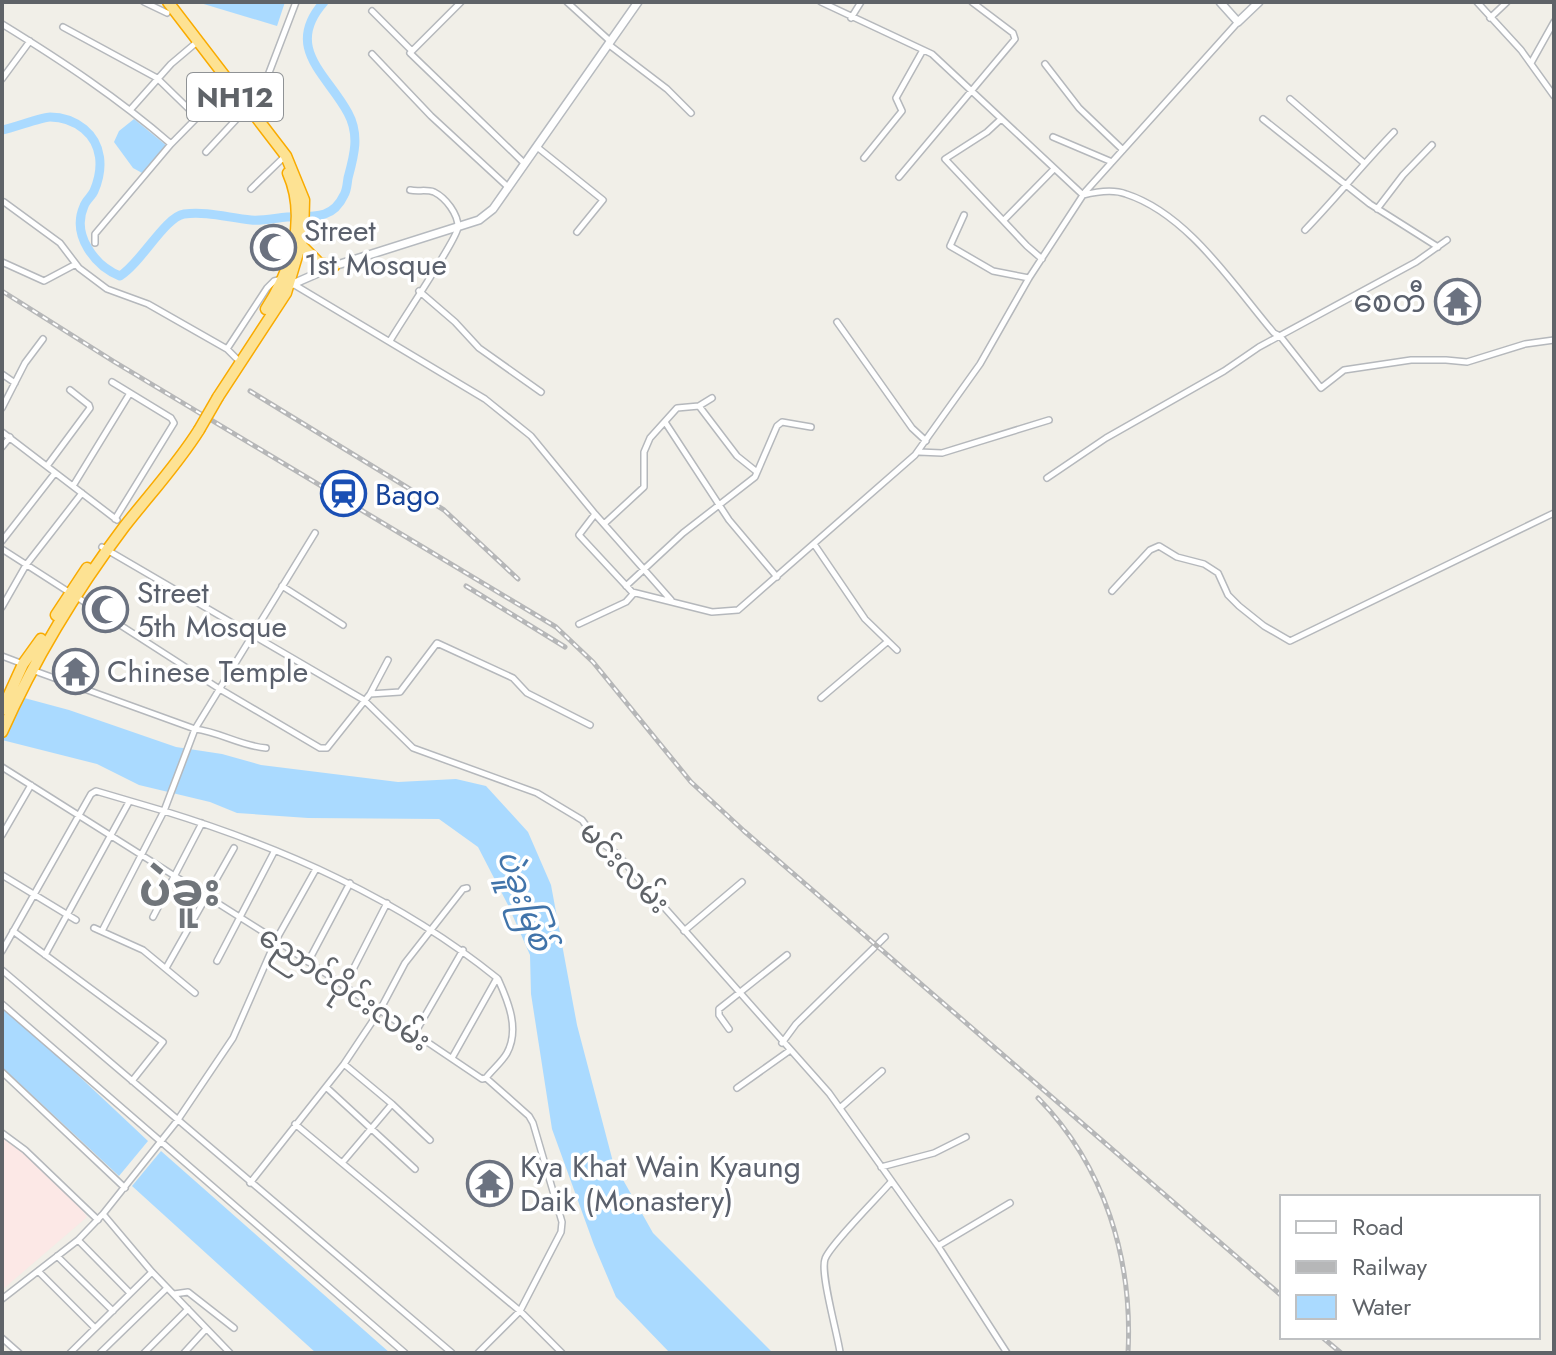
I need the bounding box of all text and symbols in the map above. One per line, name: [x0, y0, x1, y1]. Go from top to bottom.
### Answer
road number: NH12: [187, 73, 283, 121]
place label: Street 1st Mosque: [304, 209, 447, 286]
mosque icon: Street 1st Mosque: [249, 223, 297, 271]
temple icon: စေတီ: [1433, 277, 1481, 325]
place label: စေတီ: [1354, 280, 1426, 323]
station icon: Bago: [320, 470, 368, 518]
place label: Bago: [375, 473, 440, 516]
place label: Street 5th Mosque: [137, 571, 287, 648]
mosque icon: Street 5th Mosque: [82, 585, 130, 633]
temple icon: Chinese Temple: [52, 647, 100, 695]
place label: Chinese Temple: [107, 650, 308, 693]
street label: မင်းလမ်း: [570, 811, 680, 923]
water label: ပဲခူးမြစ်: [483, 843, 565, 960]
district label: ပဲခူး: [139, 857, 221, 928]
street label: ညောင်ဝိုင်းလမ်း: [248, 914, 440, 1065]
place label: Kya Khat Wain Kyaung Daik (Monastery): [520, 1145, 801, 1222]
temple icon: Kya Khat Wain Kyaung Daik (Monastery): [465, 1159, 513, 1207]
legend: [1280, 1195, 1540, 1339]
text: Road: [1352, 1209, 1404, 1244]
text: Railway: [1352, 1249, 1427, 1284]
text: Water: [1352, 1289, 1412, 1324]

